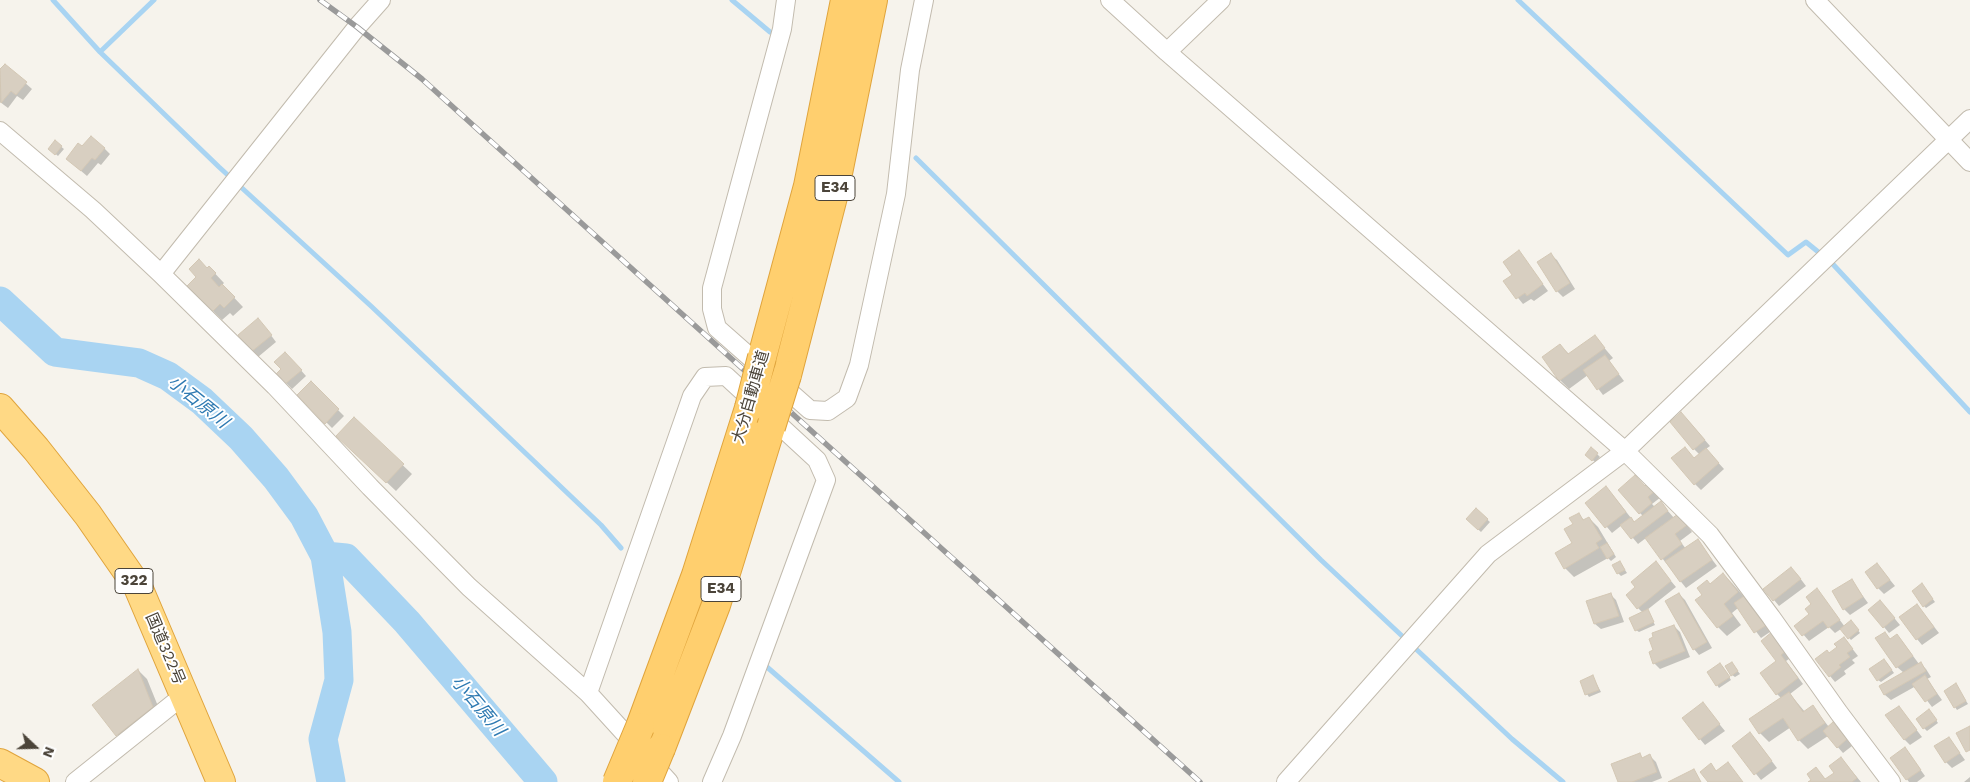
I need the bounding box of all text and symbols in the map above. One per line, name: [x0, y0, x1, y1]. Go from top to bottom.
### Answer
road number: E34: [815, 176, 855, 200]
street label: 大分自動車道: [729, 348, 773, 446]
water label: 小石原川: [163, 371, 233, 433]
road number: 322: [115, 568, 153, 594]
road number: E34: [701, 576, 741, 602]
street label: 国道322号: [141, 610, 189, 688]
water label: 小石原川: [447, 671, 509, 741]
north arrow: [10, 722, 60, 772]
text: N: [40, 745, 58, 760]

